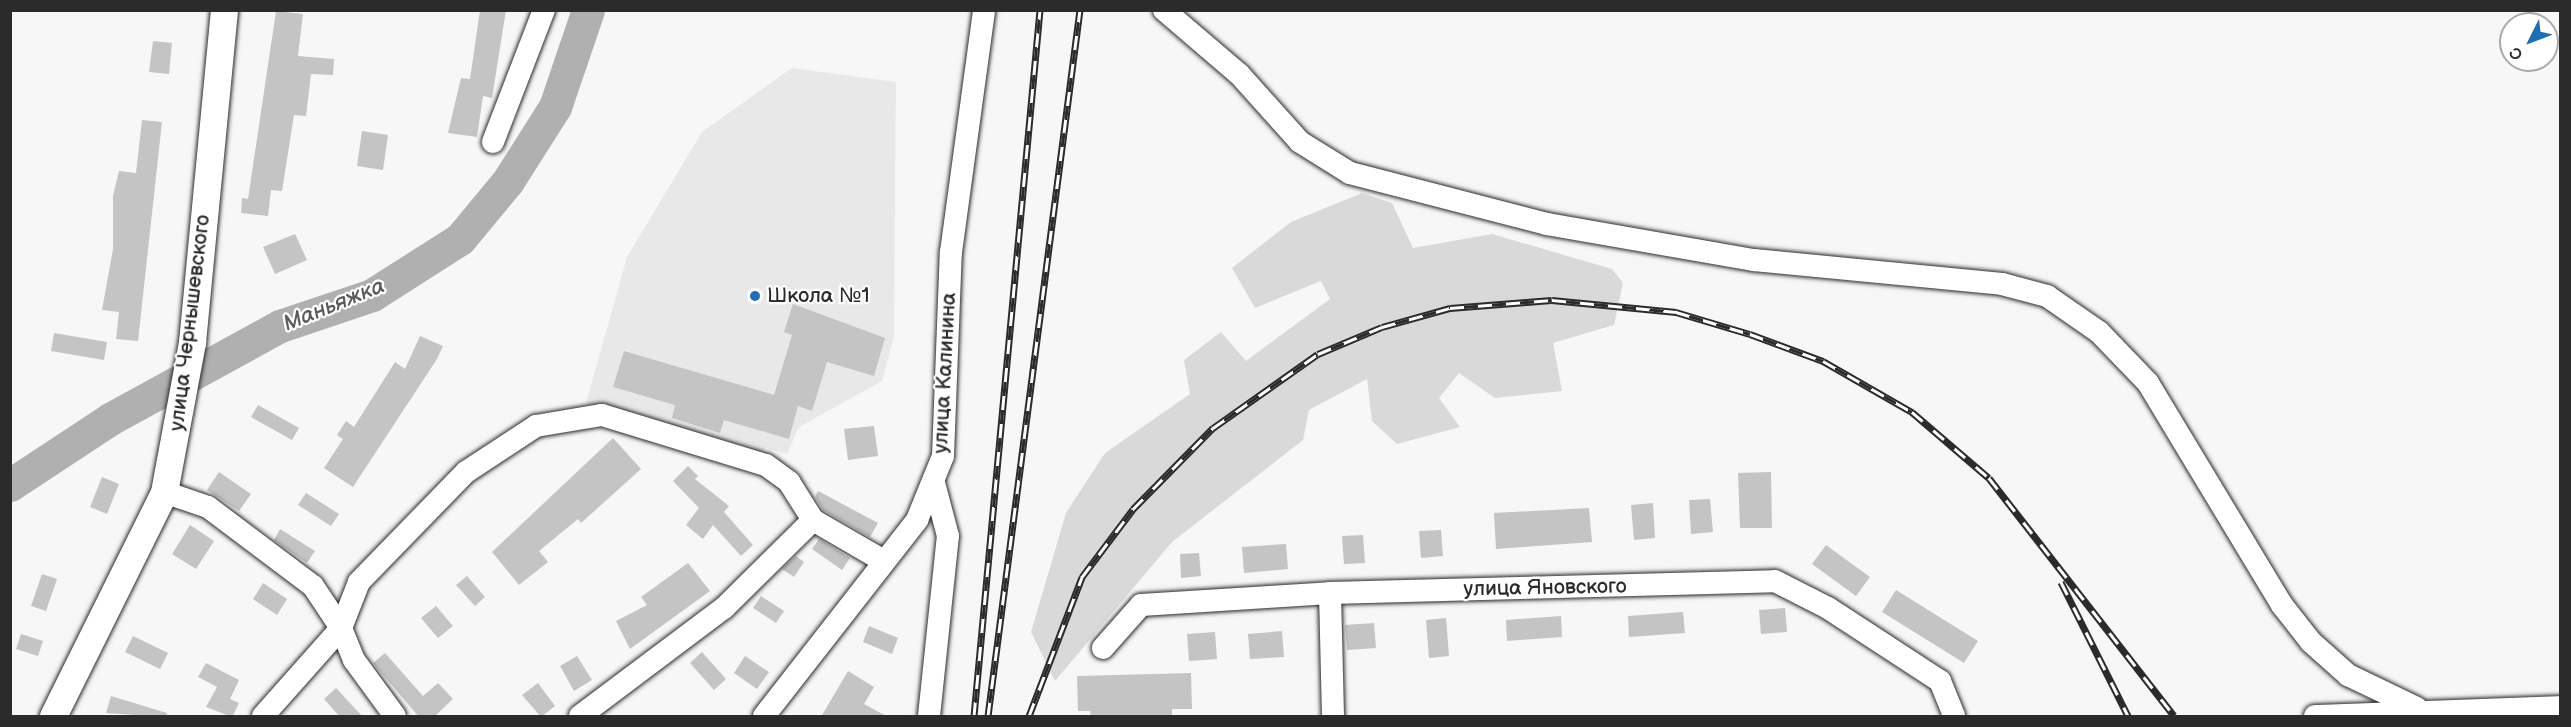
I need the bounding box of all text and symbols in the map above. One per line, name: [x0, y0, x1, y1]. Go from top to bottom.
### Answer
north arrow: [2499, 12, 2559, 72]
text: С: [2506, 43, 2528, 64]
street label: улица Чернышевского: [164, 213, 216, 433]
water label: Маньяжка: [279, 273, 389, 337]
place label: Школа №1: [767, 283, 870, 309]
marker: Школа №1: [748, 289, 762, 303]
street label: улица Калинина: [928, 292, 962, 454]
street label: улица Яновского: [1463, 574, 1627, 602]

